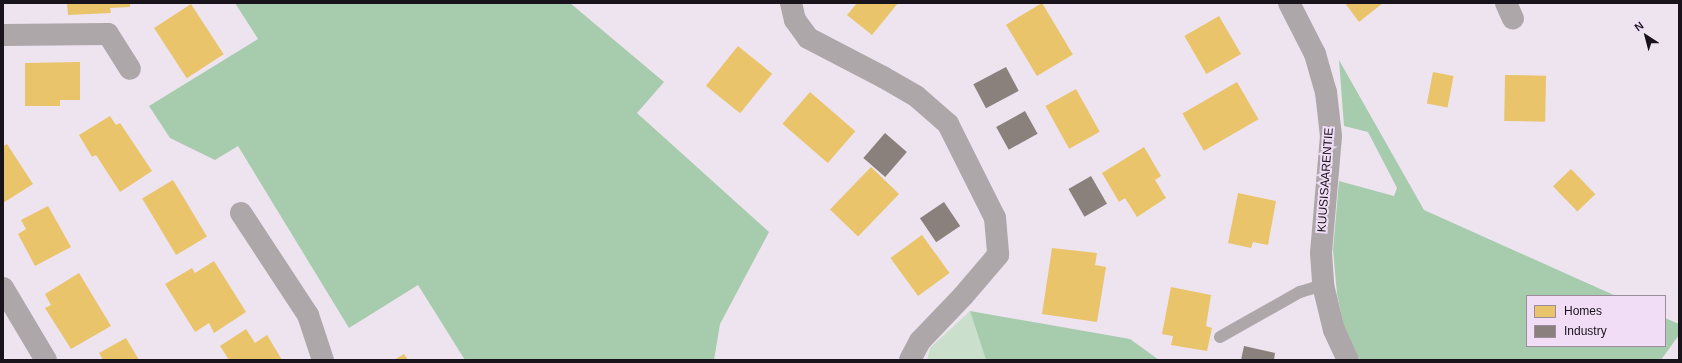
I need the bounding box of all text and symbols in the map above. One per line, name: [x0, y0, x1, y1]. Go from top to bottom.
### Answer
north arrow: [1626, 16, 1666, 56]
text: N: [1632, 19, 1646, 33]
street label: KUUSISAARENTIE: [1315, 127, 1337, 233]
legend: [1526, 295, 1666, 347]
text: Homes: [1564, 304, 1602, 318]
text: Industry: [1564, 324, 1607, 338]

